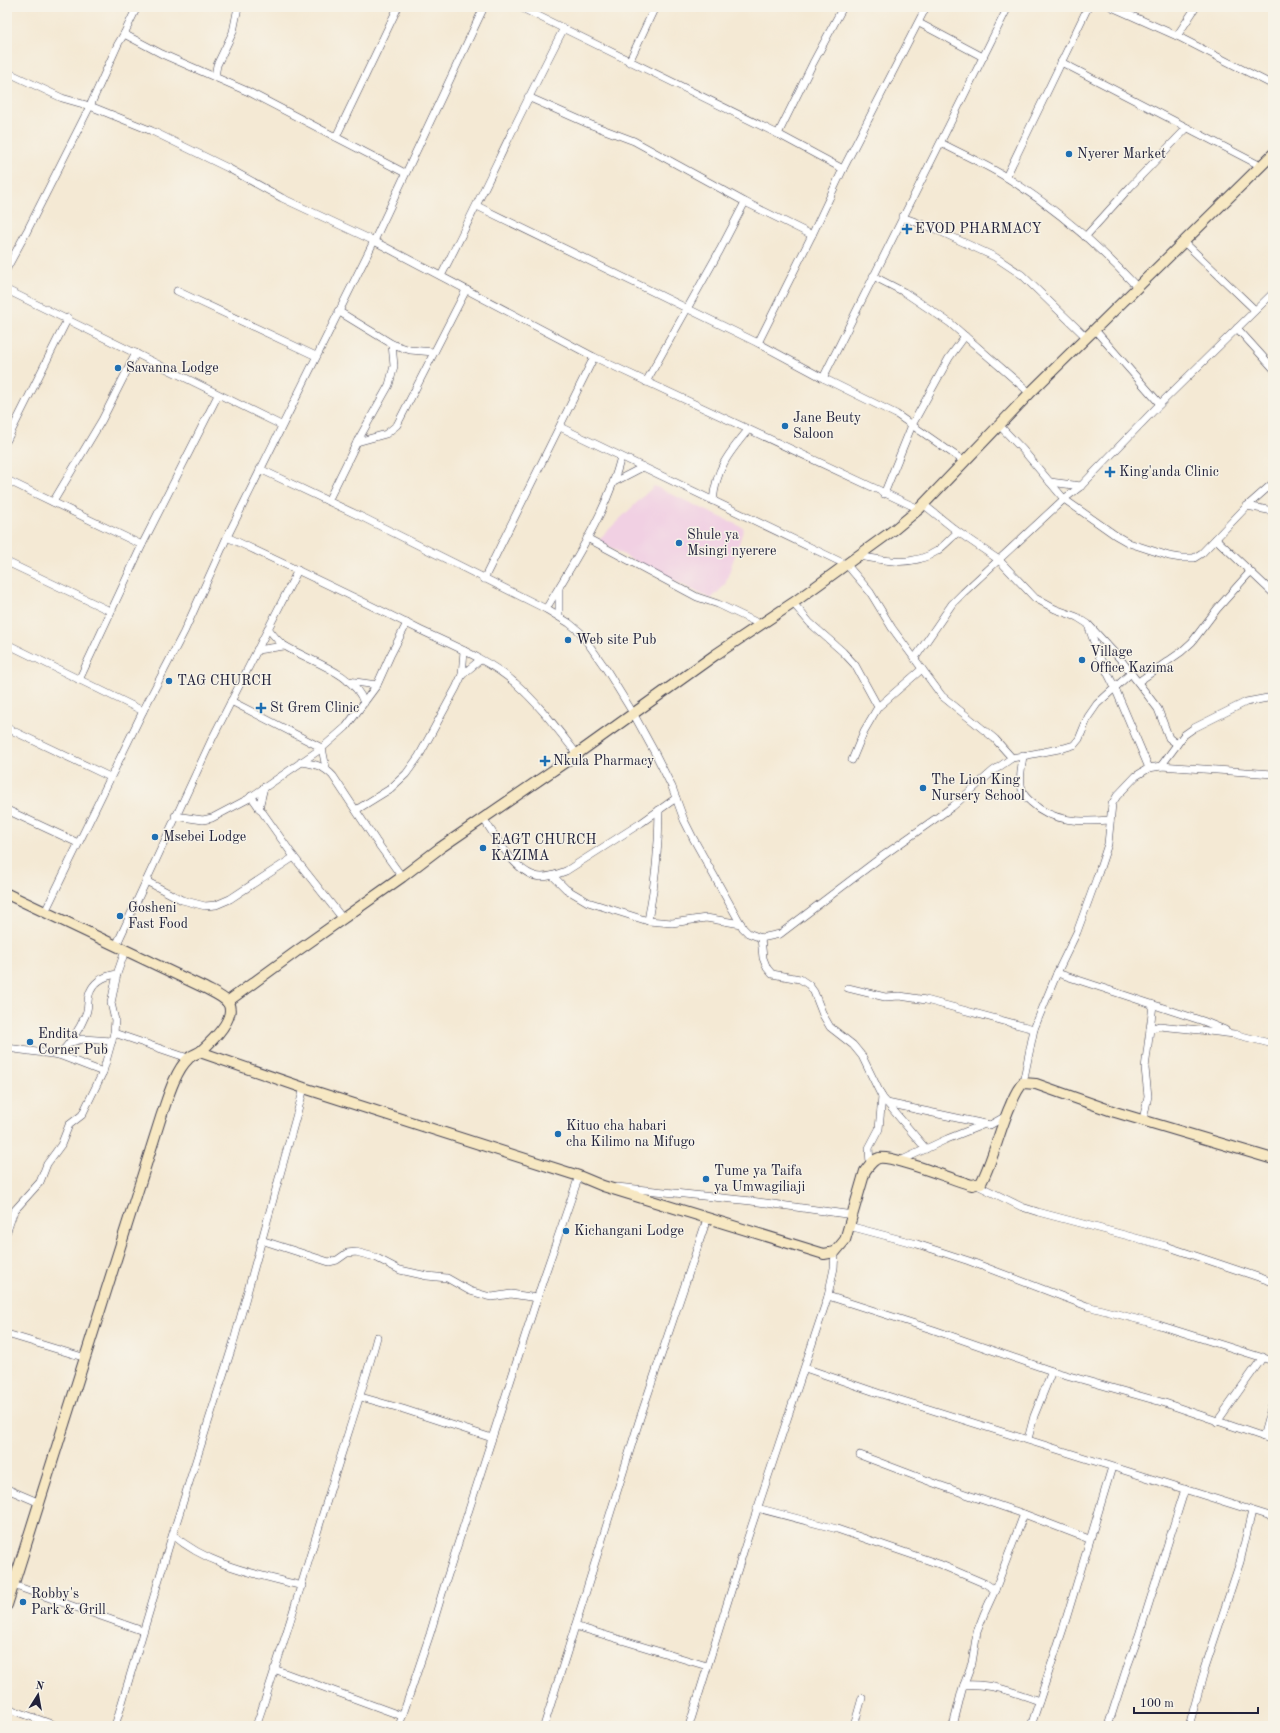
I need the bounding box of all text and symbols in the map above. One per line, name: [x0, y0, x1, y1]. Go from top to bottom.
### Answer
place label: Nyerer Market: [1077, 147, 1166, 161]
marker: Nyerer Market: [1064, 149, 1074, 159]
place label: EVOD PHARMACY: [915, 222, 1042, 236]
marker: EVOD PHARMACY: [902, 224, 912, 234]
place label: Savanna Lodge: [126, 361, 219, 375]
marker: Savanna Lodge: [113, 363, 123, 373]
place label: Jane Beuty Saloon: [793, 411, 862, 441]
marker: Jane Beuty Saloon: [780, 421, 790, 431]
place label: King'anda Clinic: [1119, 465, 1219, 479]
marker: King'anda Clinic: [1104, 466, 1116, 478]
place label: Shule ya Msingi nyerere: [687, 528, 777, 558]
marker: Shule ya Msingi nyerere: [674, 538, 684, 548]
place label: Web site Pub: [576, 633, 656, 647]
marker: Web site Pub: [563, 635, 573, 645]
place label: Village Office Kazima: [1090, 645, 1174, 675]
marker: Village Office Kazima: [1077, 655, 1087, 665]
place label: TAG CHURCH: [177, 674, 272, 688]
marker: TAG CHURCH: [164, 676, 174, 686]
place label: St Grem Clinic: [270, 701, 359, 715]
marker: St Grem Clinic: [255, 702, 267, 714]
place label: Nkula Pharmacy: [553, 754, 655, 768]
marker: Nkula Pharmacy: [540, 756, 550, 766]
place label: The Lion King Nursery School: [931, 773, 1025, 803]
marker: The Lion King Nursery School: [918, 783, 928, 793]
place label: Msebei Lodge: [163, 830, 246, 844]
marker: Msebei Lodge: [150, 832, 160, 842]
place label: EAGT CHURCH KAZIMA: [491, 833, 596, 863]
marker: EAGT CHURCH KAZIMA: [478, 843, 488, 853]
place label: Gosheni Fast Food: [128, 901, 188, 931]
marker: Gosheni Fast Food: [115, 911, 125, 921]
place label: Endita Corner Pub: [38, 1027, 108, 1057]
marker: Endita Corner Pub: [25, 1037, 35, 1047]
place label: Kituo cha habari cha Kilimo na Mifugo: [566, 1119, 695, 1149]
marker: Kituo cha habari cha Kilimo na Mifugo: [553, 1129, 563, 1139]
place label: Tume ya Taifa ya Umwagiliaji: [714, 1164, 805, 1194]
marker: Tume ya Taifa ya Umwagiliaji: [701, 1174, 711, 1184]
place label: Kichangani Lodge: [574, 1224, 684, 1238]
marker: Kichangani Lodge: [561, 1226, 571, 1236]
place label: Robby's Park & Grill: [31, 1587, 106, 1617]
marker: Robby's Park & Grill: [18, 1597, 28, 1607]
north arrow: [18, 1675, 58, 1715]
text: N: [34, 1680, 45, 1693]
scale bar: [1134, 1689, 1258, 1715]
text: 100 m: [1140, 1698, 1174, 1710]

